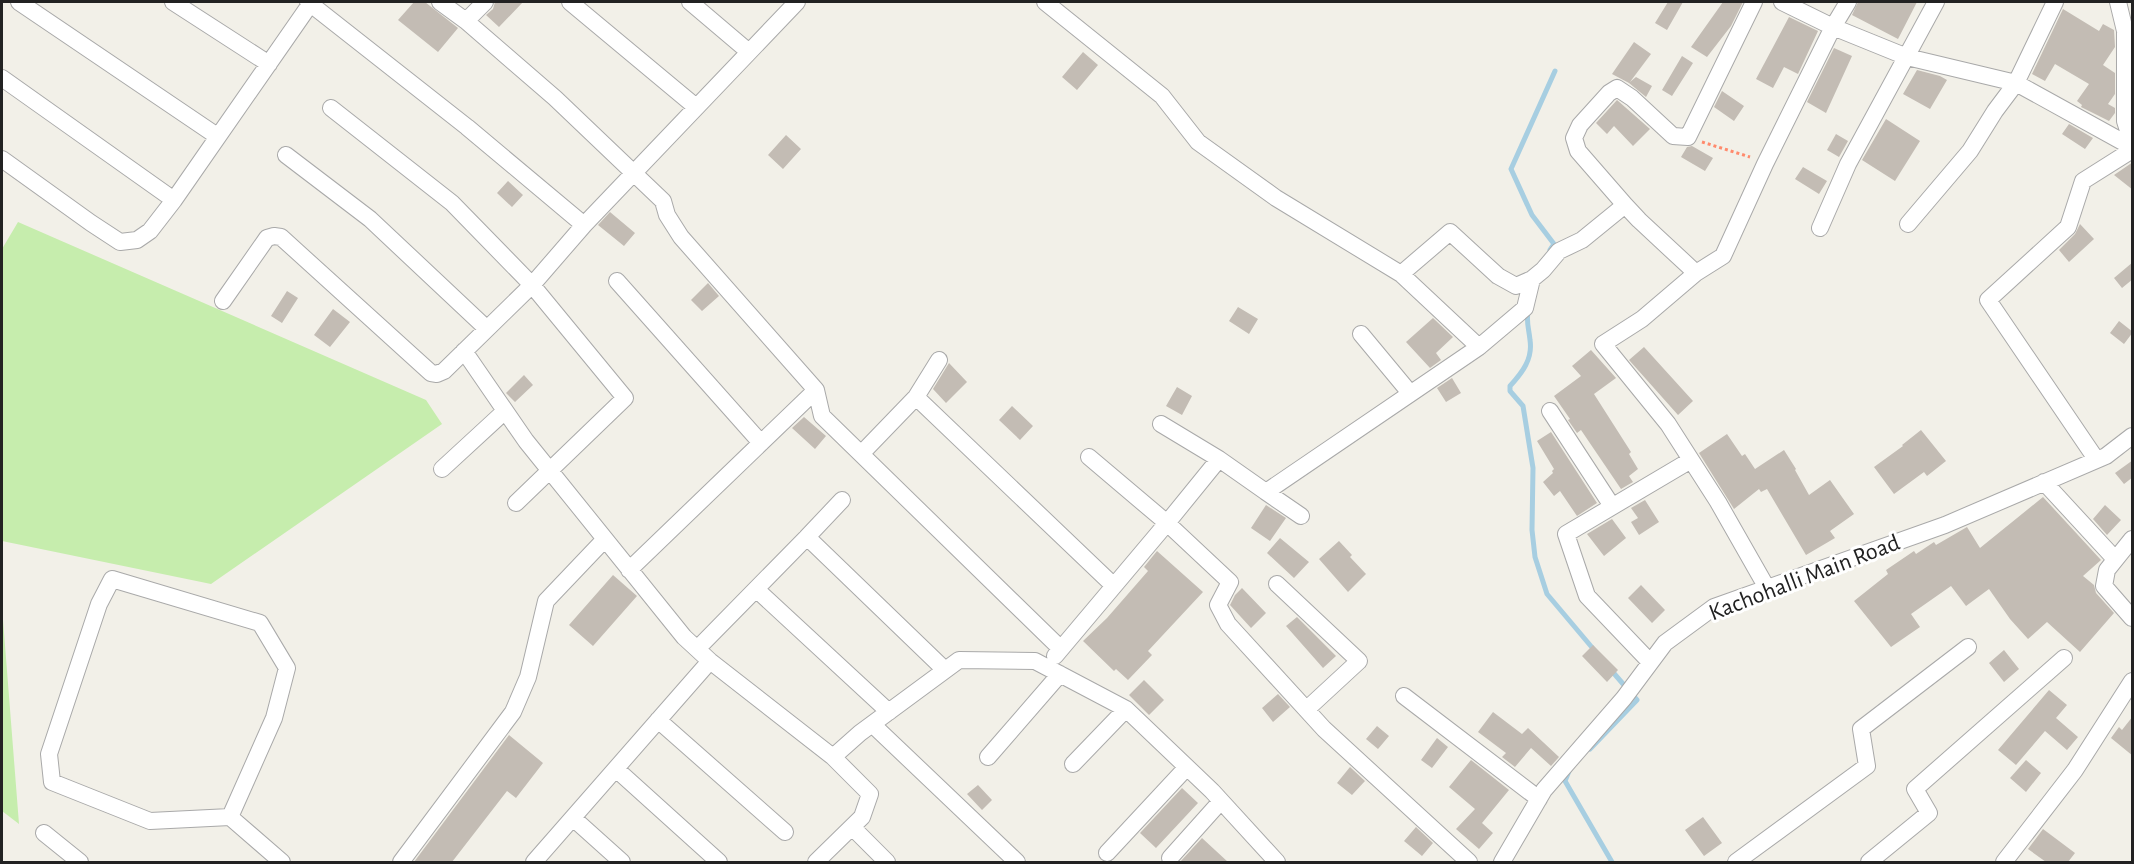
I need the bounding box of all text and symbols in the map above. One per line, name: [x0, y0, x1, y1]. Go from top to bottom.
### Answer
street label: Kachohalli Main Road: [1706, 530, 1903, 625]

